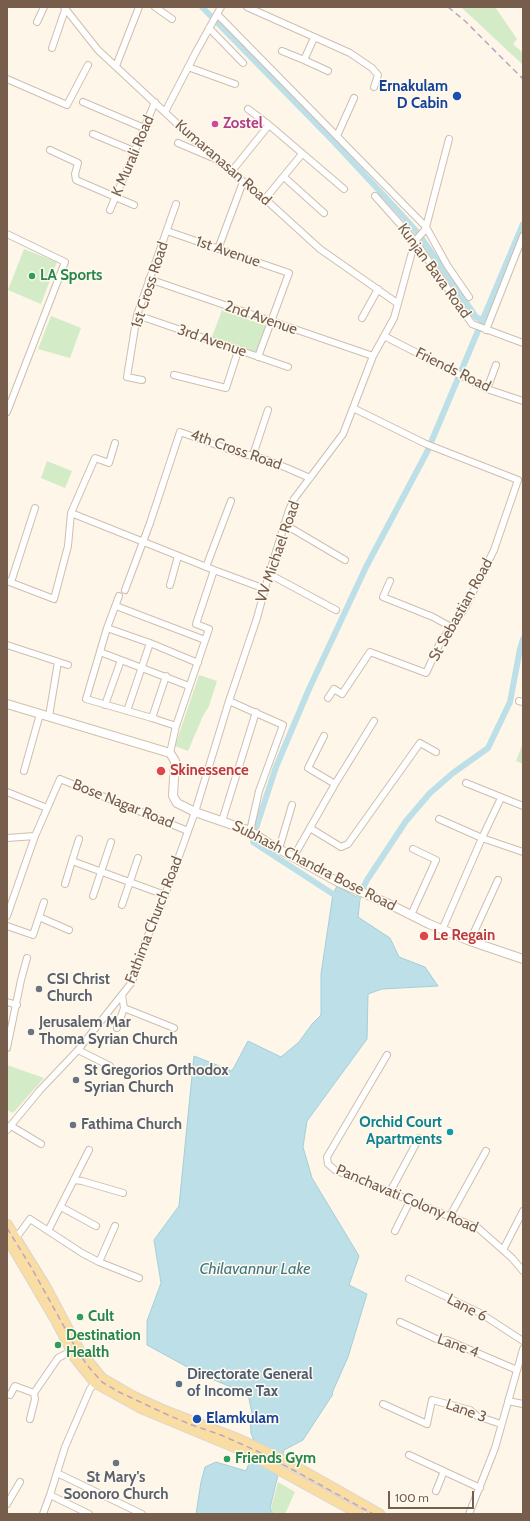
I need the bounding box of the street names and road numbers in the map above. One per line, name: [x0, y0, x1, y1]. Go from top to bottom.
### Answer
street label: K Murali Road: [108, 113, 158, 199]
street label: Kumaranasan Road: [171, 116, 275, 210]
street label: Kunjan Bava Road: [394, 220, 474, 322]
street label: 1st Avenue: [193, 233, 263, 271]
street label: 1st Cross Road: [128, 240, 172, 330]
street label: 2nd Avenue: [222, 297, 300, 339]
street label: 3rd Avenue: [175, 321, 249, 361]
street label: Friends Road: [412, 344, 494, 396]
street label: 4th Cross Road: [188, 426, 284, 474]
street label: VV Michael Road: [252, 499, 304, 605]
street label: St Sebastian Road: [425, 555, 497, 665]
street label: Bose Nagar Road: [70, 776, 176, 832]
street label: Subhash Chandra Bose Road: [229, 817, 399, 915]
street label: Fathima Church Road: [121, 854, 187, 986]
street label: Panchavati Colony Road: [333, 1161, 481, 1237]
street label: Lane 6: [444, 1290, 490, 1326]
street label: Lane 4: [435, 1330, 481, 1362]
street label: Lane 3: [443, 1395, 489, 1427]

